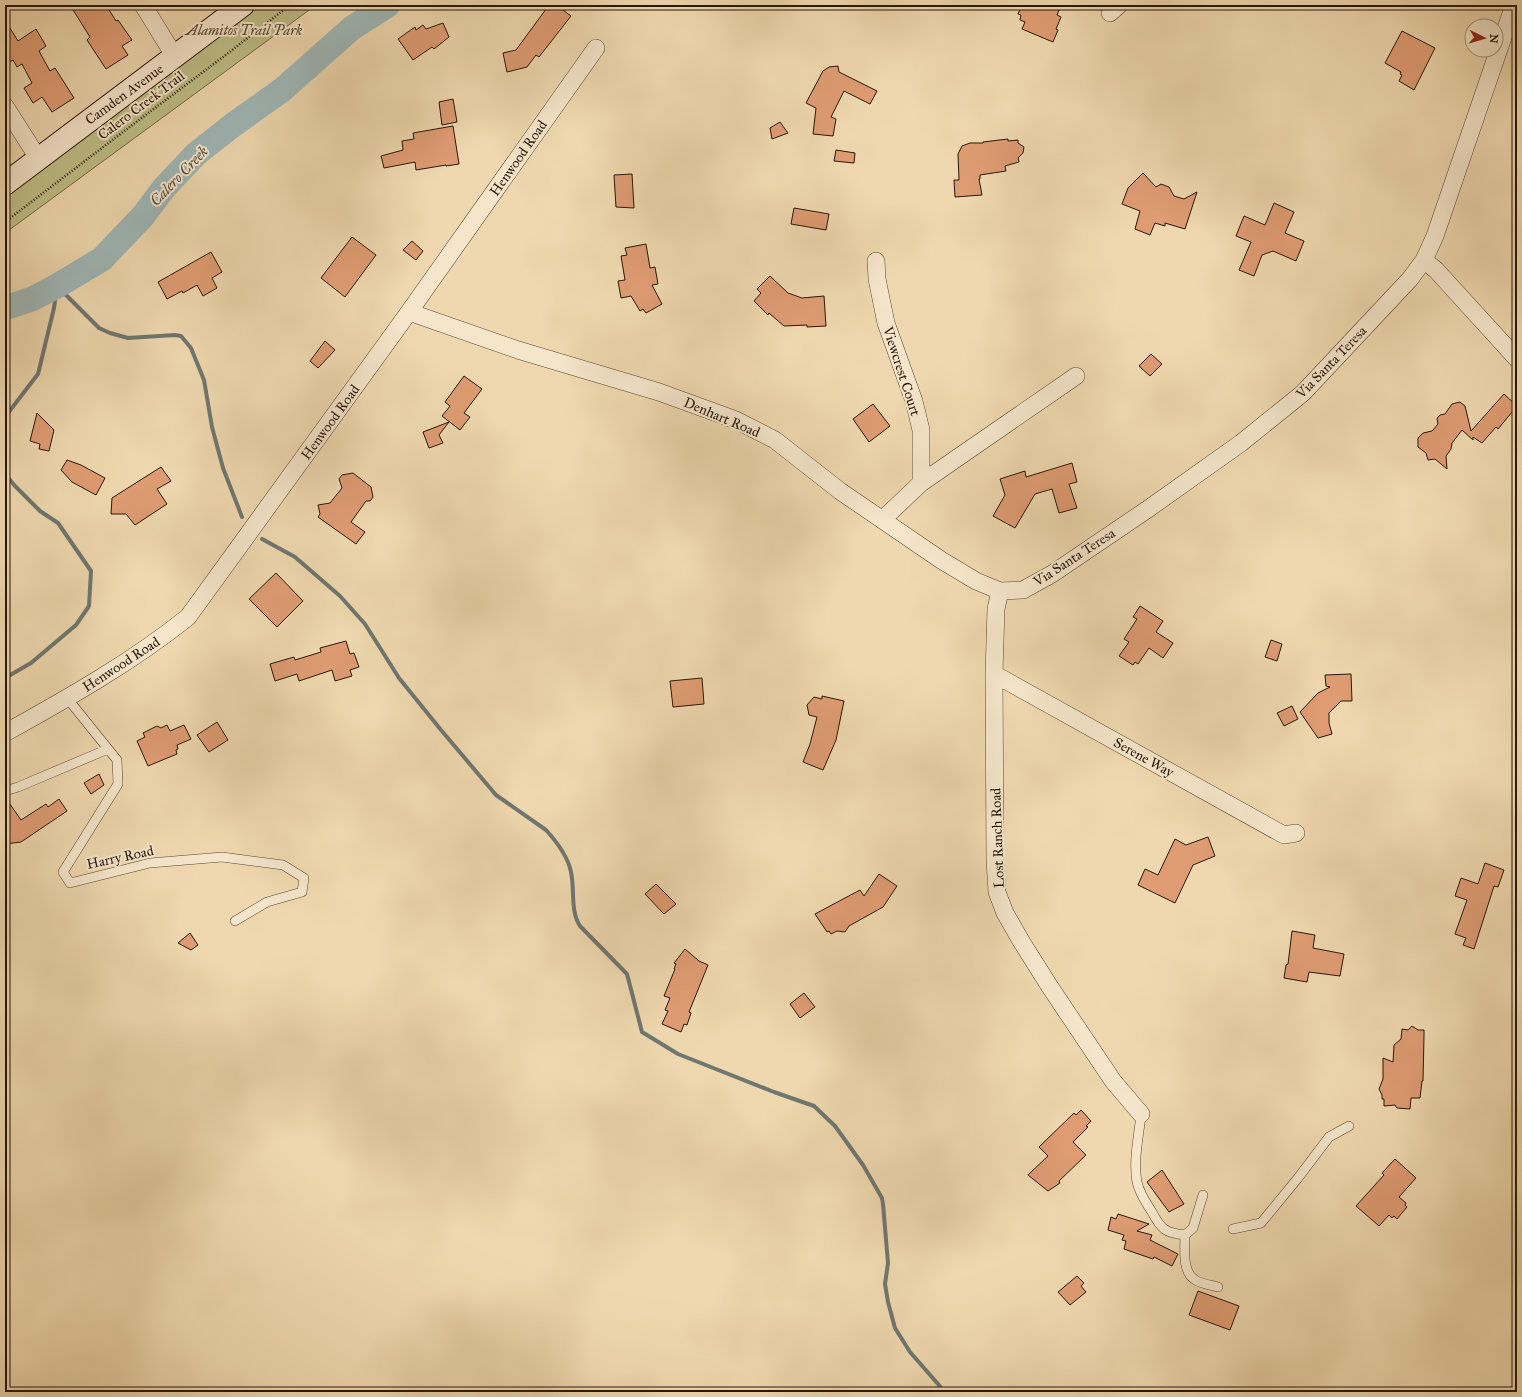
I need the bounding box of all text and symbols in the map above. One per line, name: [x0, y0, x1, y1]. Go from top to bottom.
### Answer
north arrow: [1464, 18, 1504, 58]
park label: Alamitos Trail Park: [184, 22, 303, 39]
text: N: [1487, 34, 1500, 45]
street label: Camden Avenue: [82, 60, 167, 129]
street label: Calero Creek Trail: [95, 67, 188, 144]
street label: Henwood Road: [486, 117, 551, 199]
water label: Calero Creek: [146, 142, 212, 210]
street label: Viewcrest Court: [879, 323, 924, 418]
street label: Via Santa Teresa: [1292, 323, 1370, 403]
street label: Henwood Road: [298, 381, 363, 463]
street label: Denhart Road: [681, 394, 762, 441]
street label: Via Santa Teresa: [1029, 525, 1118, 591]
street label: Henwood Road: [80, 633, 163, 696]
street label: Serene Way: [1111, 734, 1177, 781]
street label: Lost Ranch Road: [987, 787, 1008, 888]
street label: Harry Road: [85, 842, 155, 873]

